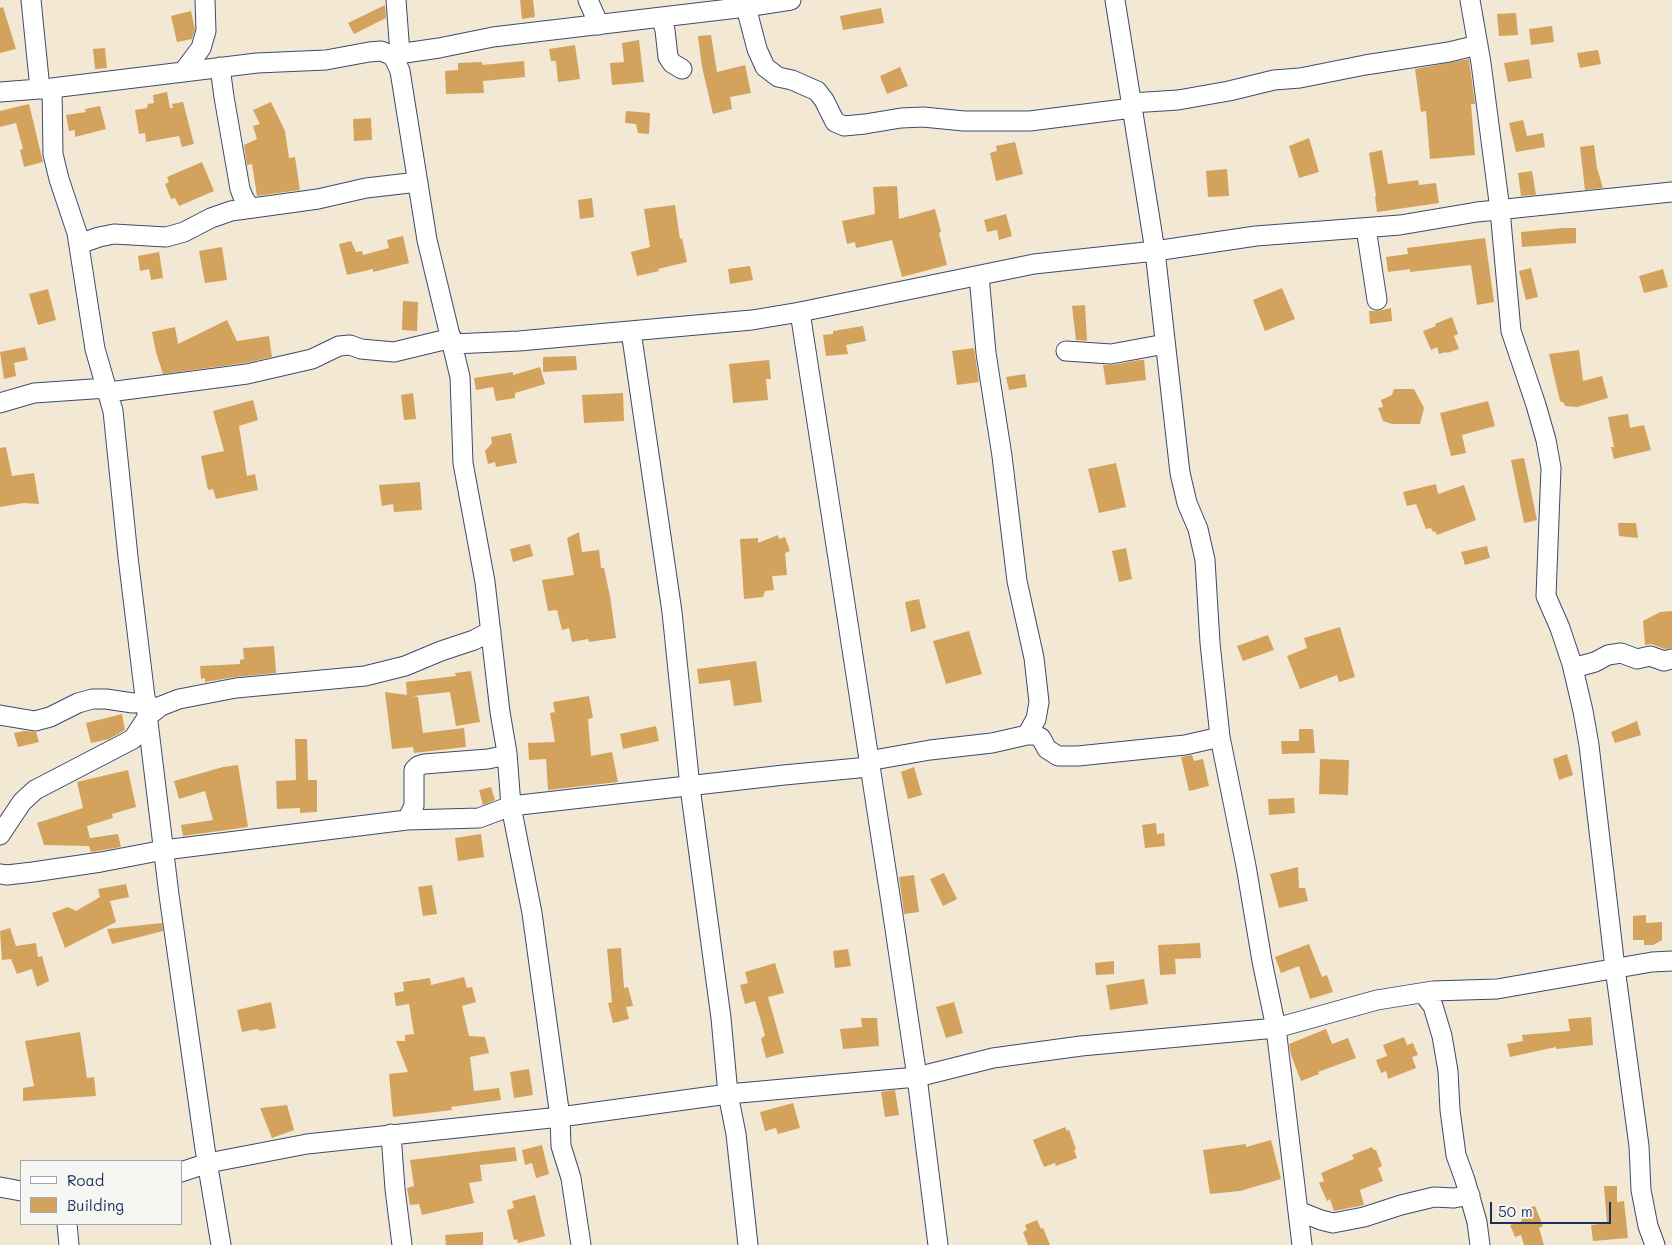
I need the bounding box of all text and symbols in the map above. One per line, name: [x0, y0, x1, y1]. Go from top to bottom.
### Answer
legend: [20, 1160, 182, 1225]
text: Road: [67, 1170, 104, 1190]
scale bar: [1492, 1192, 1613, 1224]
text: Building: [67, 1195, 124, 1215]
text: 50 m: [1498, 1201, 1533, 1221]

